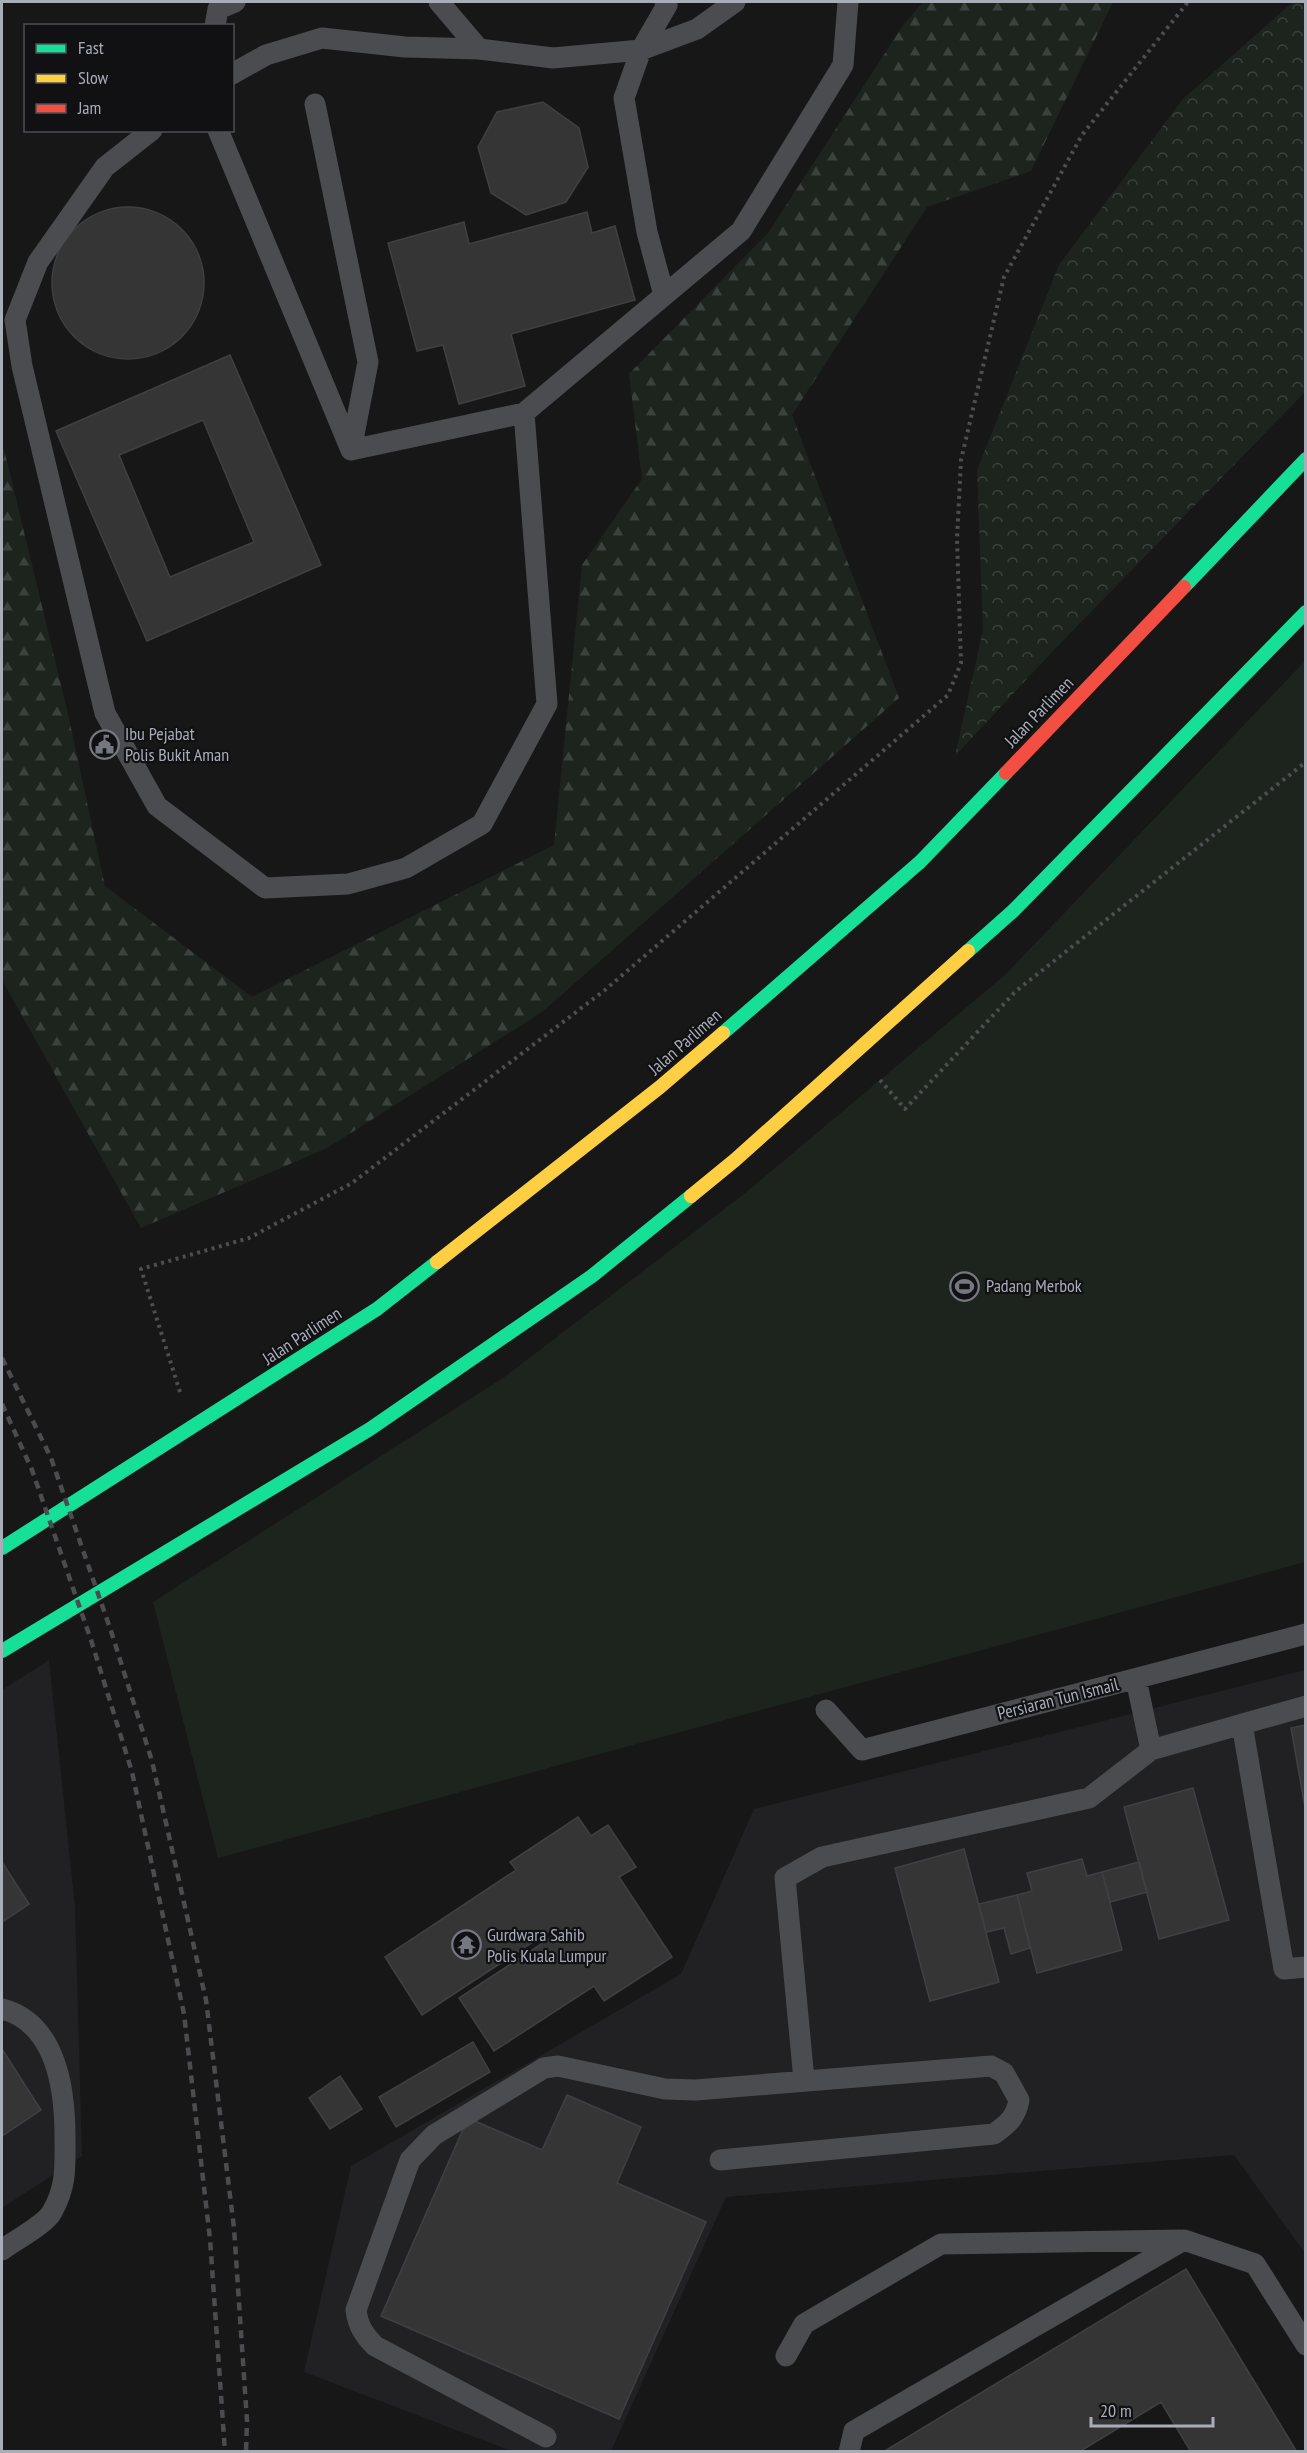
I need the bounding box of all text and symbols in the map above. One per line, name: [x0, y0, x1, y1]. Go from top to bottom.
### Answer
legend: [24, 24, 234, 132]
text: Fast: [78, 36, 104, 59]
text: Slow: [78, 66, 109, 89]
text: Jam: [77, 96, 101, 119]
street label: Jalan Parlimen: [999, 671, 1078, 753]
place label: Ibu Pejabat Polis Bukit Aman: [125, 722, 229, 766]
public building icon: Ibu Pejabat Polis Bukit Aman: [88, 728, 120, 760]
street label: Jalan Parlimen: [643, 1004, 726, 1080]
sports icon: Padang Merbok: [949, 1270, 981, 1302]
place label: Padang Merbok: [986, 1274, 1082, 1297]
street label: Jalan Parlimen: [257, 1302, 346, 1370]
street label: Persiaran Tun Ismail: [995, 1672, 1122, 1725]
place label: Gurdwara Sahib Polis Kuala Lumpur: [487, 1923, 606, 1967]
temple icon: Gurdwara Sahib Polis Kuala Lumpur: [450, 1929, 482, 1961]
scale bar: [1091, 2390, 1212, 2428]
text: 20 m: [1100, 2399, 1132, 2422]

